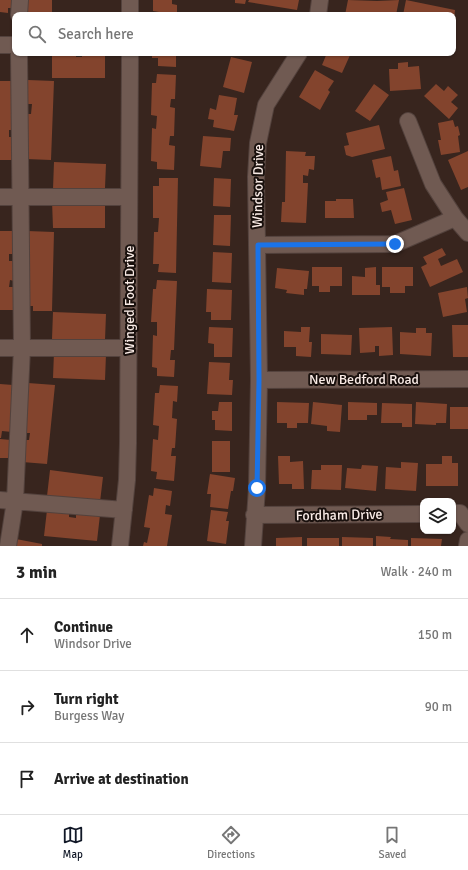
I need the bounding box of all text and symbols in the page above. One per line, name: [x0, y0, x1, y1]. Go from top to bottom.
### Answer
search box: [12, 12, 456, 56]
icon: search: [26, 23, 48, 45]
text: Search here: [58, 25, 134, 43]
street label: Windsor Drive: [249, 144, 267, 228]
route end: [386, 235, 404, 253]
street label: Winged Foot Drive: [121, 246, 138, 354]
street label: New Bedford Road: [309, 371, 419, 388]
route start: [248, 479, 266, 497]
map controls: [420, 498, 456, 534]
button: layers: [420, 498, 456, 534]
street label: Fordham Drive: [295, 506, 383, 524]
text: 3 min: [16, 562, 57, 583]
text: Walk · 240 m: [381, 564, 452, 580]
text: Continue: [54, 618, 113, 636]
icon: ahead: [16, 624, 38, 646]
text: 150 m: [418, 627, 452, 643]
text: Windsor Drive: [54, 636, 132, 652]
text: Turn right: [54, 690, 119, 708]
icon: right: [16, 696, 38, 718]
text: 90 m: [425, 699, 452, 715]
text: Burgess Way: [54, 708, 124, 724]
icon: arrive: [16, 768, 38, 790]
text: Arrive at destination: [54, 770, 189, 788]
tab: Map: [62, 824, 84, 861]
tab: Directions: [207, 824, 255, 861]
tab: Saved: [379, 824, 406, 861]

